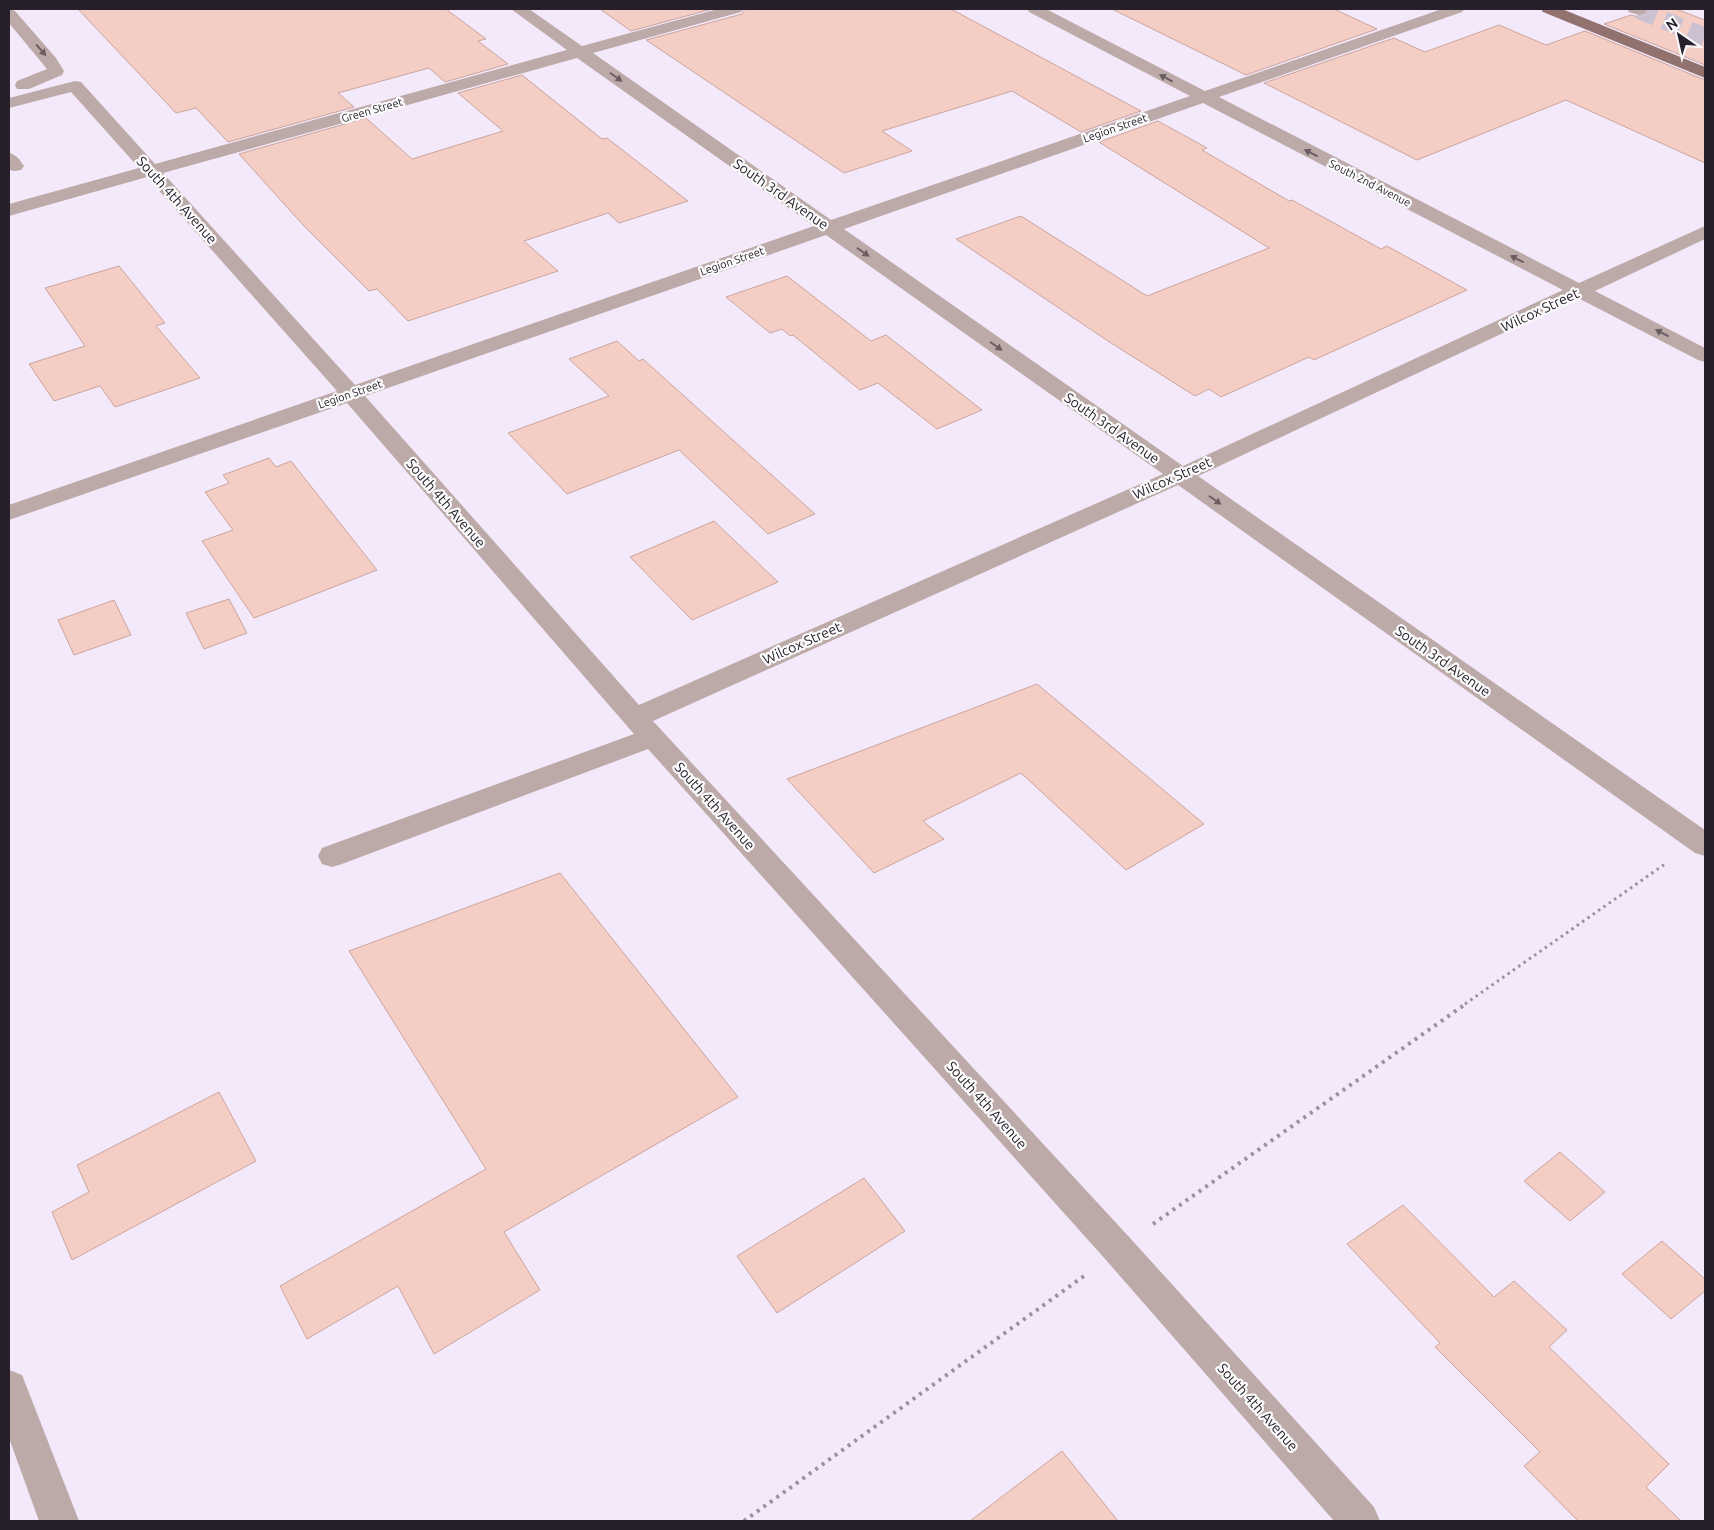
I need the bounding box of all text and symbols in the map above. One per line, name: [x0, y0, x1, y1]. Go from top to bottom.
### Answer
north arrow: [1654, 10, 1704, 60]
text: N: [1663, 15, 1681, 34]
one-way arrow: [35, 44, 47, 56]
one-way arrow: [610, 72, 623, 82]
one-way arrow: [1159, 74, 1174, 82]
street label: Green Street: [340, 95, 405, 124]
street label: Legion Street: [1082, 111, 1149, 145]
one-way arrow: [1304, 149, 1318, 157]
street label: South 4th Avenue: [134, 153, 220, 247]
street label: South 3rd Avenue: [731, 155, 831, 233]
street label: South 2nd Avenue: [1327, 157, 1413, 209]
street label: Legion Street: [699, 244, 766, 278]
one-way arrow: [857, 247, 870, 257]
one-way arrow: [1510, 255, 1525, 263]
street label: Wilcox Street: [1498, 285, 1582, 335]
one-way arrow: [1655, 329, 1669, 337]
one-way arrow: [989, 341, 1003, 351]
street label: Legion Street: [317, 377, 384, 411]
street label: South 3rd Avenue: [1062, 389, 1162, 467]
street label: Wilcox Street: [1130, 453, 1214, 502]
street label: South 4th Avenue: [403, 455, 489, 551]
one-way arrow: [1208, 495, 1221, 505]
street label: Wilcox Street: [760, 618, 844, 667]
street label: South 3rd Avenue: [1393, 622, 1493, 700]
street label: South 4th Avenue: [672, 759, 758, 853]
street label: South 4th Avenue: [944, 1058, 1030, 1152]
street label: South 4th Avenue: [1215, 1360, 1301, 1454]

